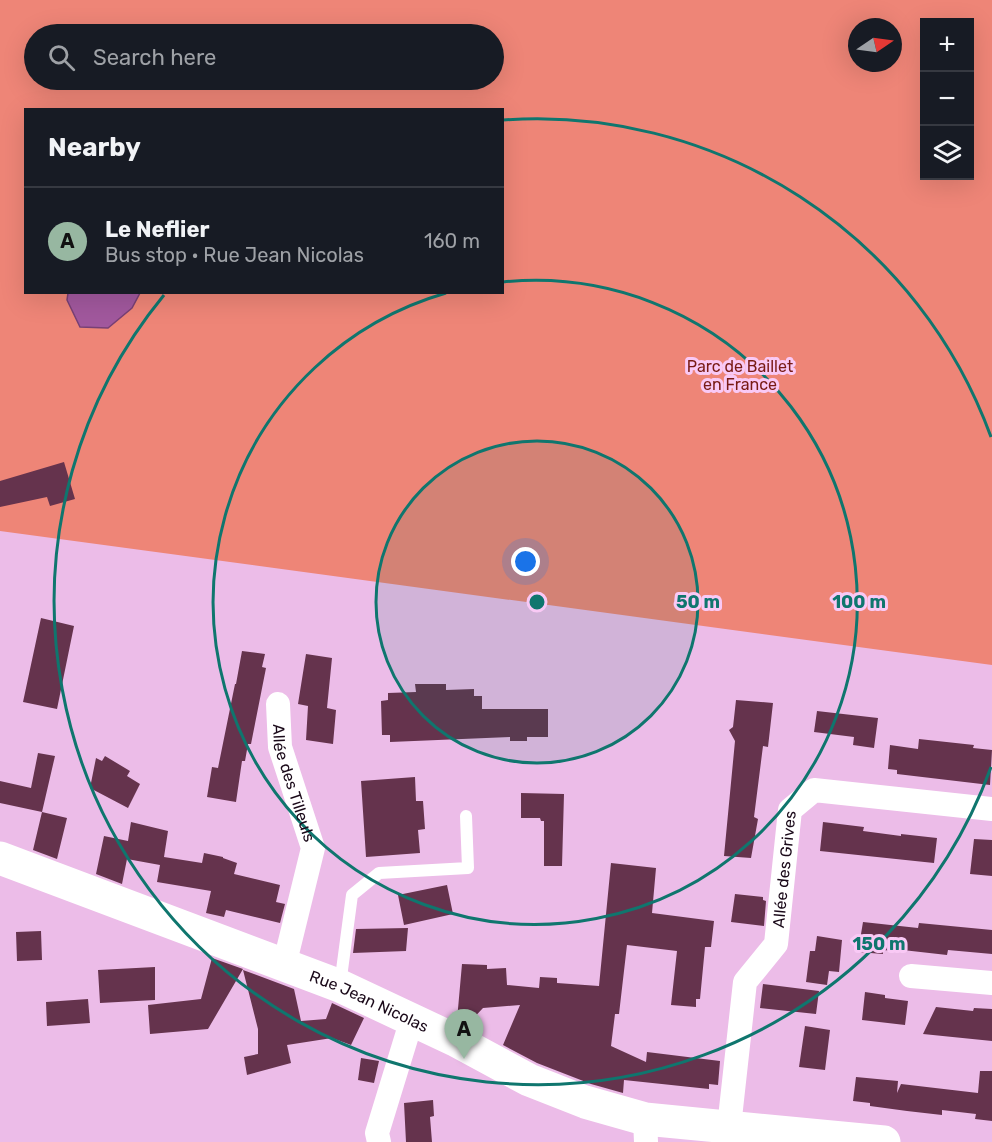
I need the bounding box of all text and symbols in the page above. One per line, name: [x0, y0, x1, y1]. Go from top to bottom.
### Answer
north arrow: [848, 18, 902, 72]
map controls: [920, 18, 974, 180]
button: +: [920, 18, 974, 72]
search box: [24, 24, 504, 90]
icon: search: [45, 41, 78, 74]
text: Search here: [93, 44, 216, 71]
button: −: [920, 72, 974, 126]
button: layers: [920, 126, 974, 180]
text: Nearby: [48, 132, 141, 163]
text: Le Neflier: [105, 216, 209, 243]
text: A: [60, 229, 75, 253]
text: 160 m: [424, 229, 480, 253]
text: Bus stop · Rue Jean Nicolas: [105, 243, 364, 267]
park label: Parc de Baillet en France: [687, 357, 793, 394]
your location: [511, 547, 540, 576]
text: 50 m: [676, 591, 720, 613]
text: 100 m: [832, 591, 886, 613]
centre of rings: [527, 592, 547, 612]
street label: Allée des Tilleuls: [269, 723, 319, 844]
street label: Allée des Grives: [769, 810, 800, 929]
text: 150 m: [852, 933, 906, 955]
street label: Rue Jean Nicolas: [307, 966, 432, 1036]
pin: A: [444, 1010, 484, 1059]

